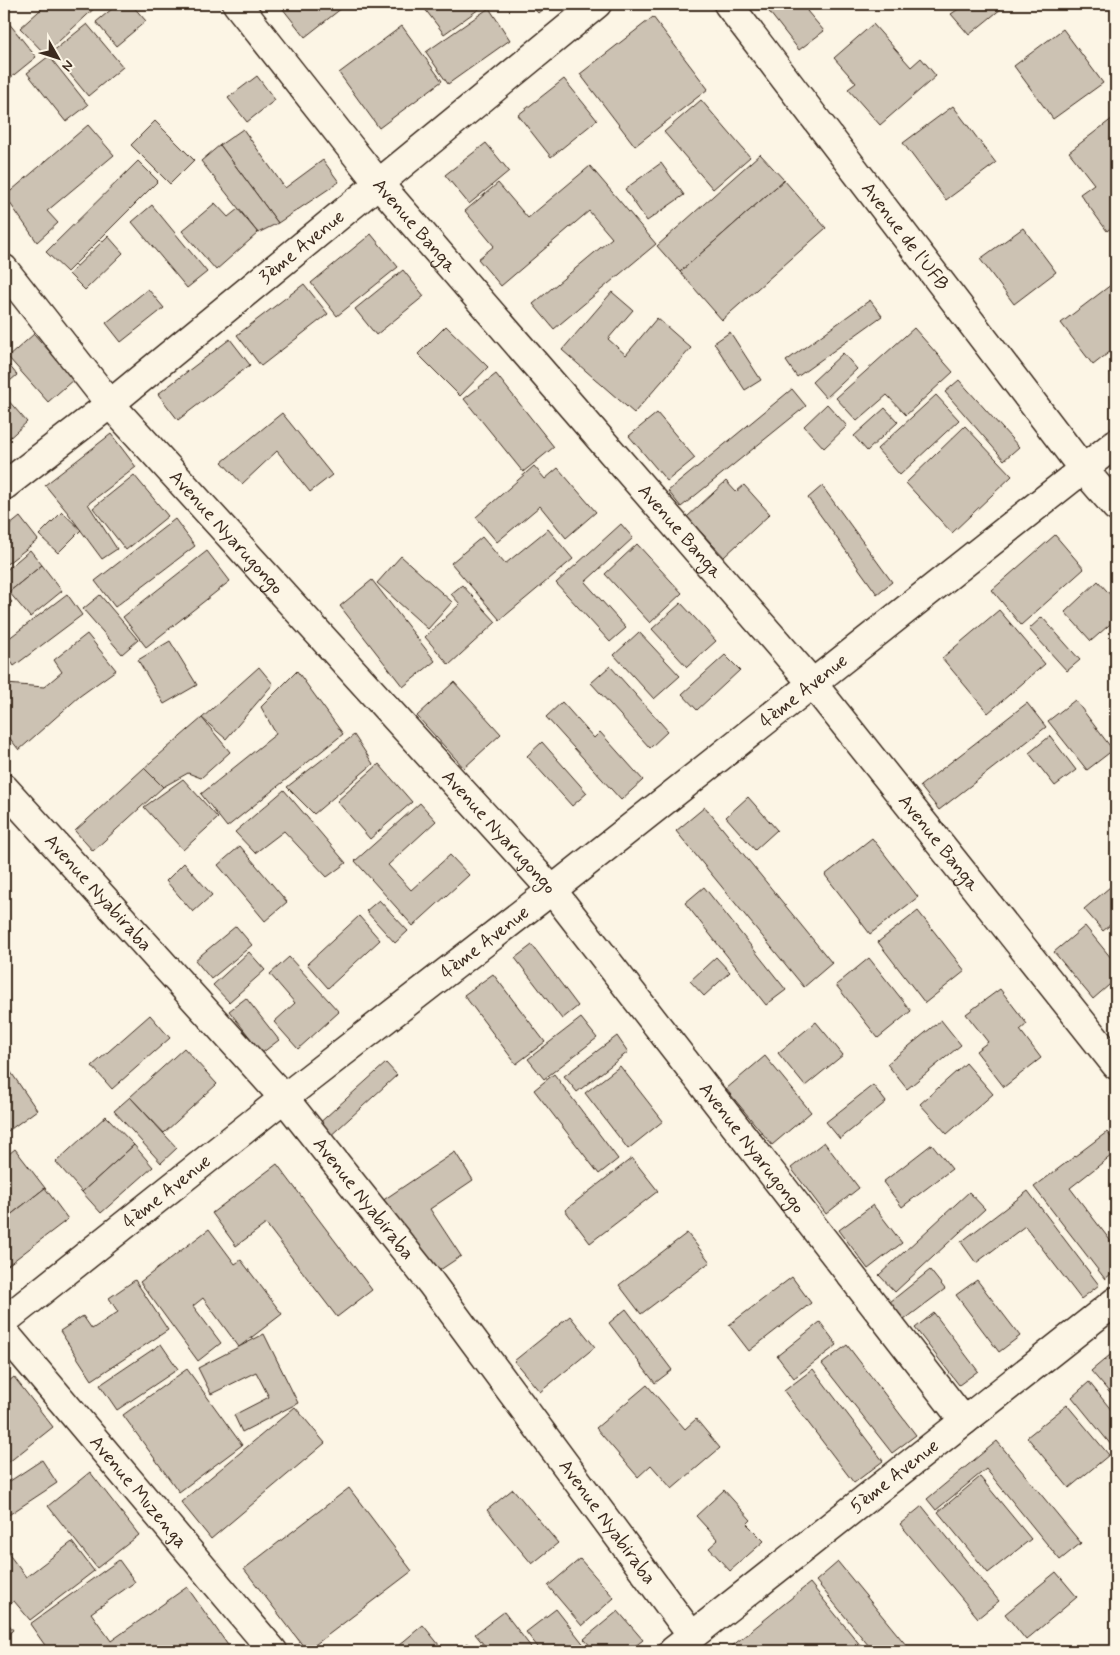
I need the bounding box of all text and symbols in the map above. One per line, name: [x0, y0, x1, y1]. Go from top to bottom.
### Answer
north arrow: [32, 32, 82, 82]
text: N: [57, 56, 77, 75]
street label: Avenue Banga: [367, 173, 463, 278]
street label: Avenue de l'UFB: [856, 177, 955, 296]
street label: 3ème Avenue: [254, 204, 350, 289]
street label: Avenue Nyarugongo: [164, 465, 290, 600]
street label: Avenue Banga: [632, 479, 729, 584]
street label: 4ème Avenue: [754, 648, 853, 734]
street label: Avenue Nyarugongo: [436, 765, 562, 899]
street label: Avenue Banga: [893, 789, 986, 897]
street label: Avenue Nyabiraba: [39, 829, 158, 957]
street label: 4ème Avenue: [435, 900, 534, 985]
street label: Avenue Nyarugongo: [693, 1077, 811, 1219]
street label: Avenue Nyabiraba: [307, 1132, 420, 1265]
street label: 4ème Avenue: [117, 1148, 216, 1234]
street label: Avenue Muzenga: [84, 1430, 193, 1553]
street label: 5ème Avenue: [845, 1433, 944, 1519]
street label: Avenue Nyabiraba: [553, 1454, 662, 1589]

